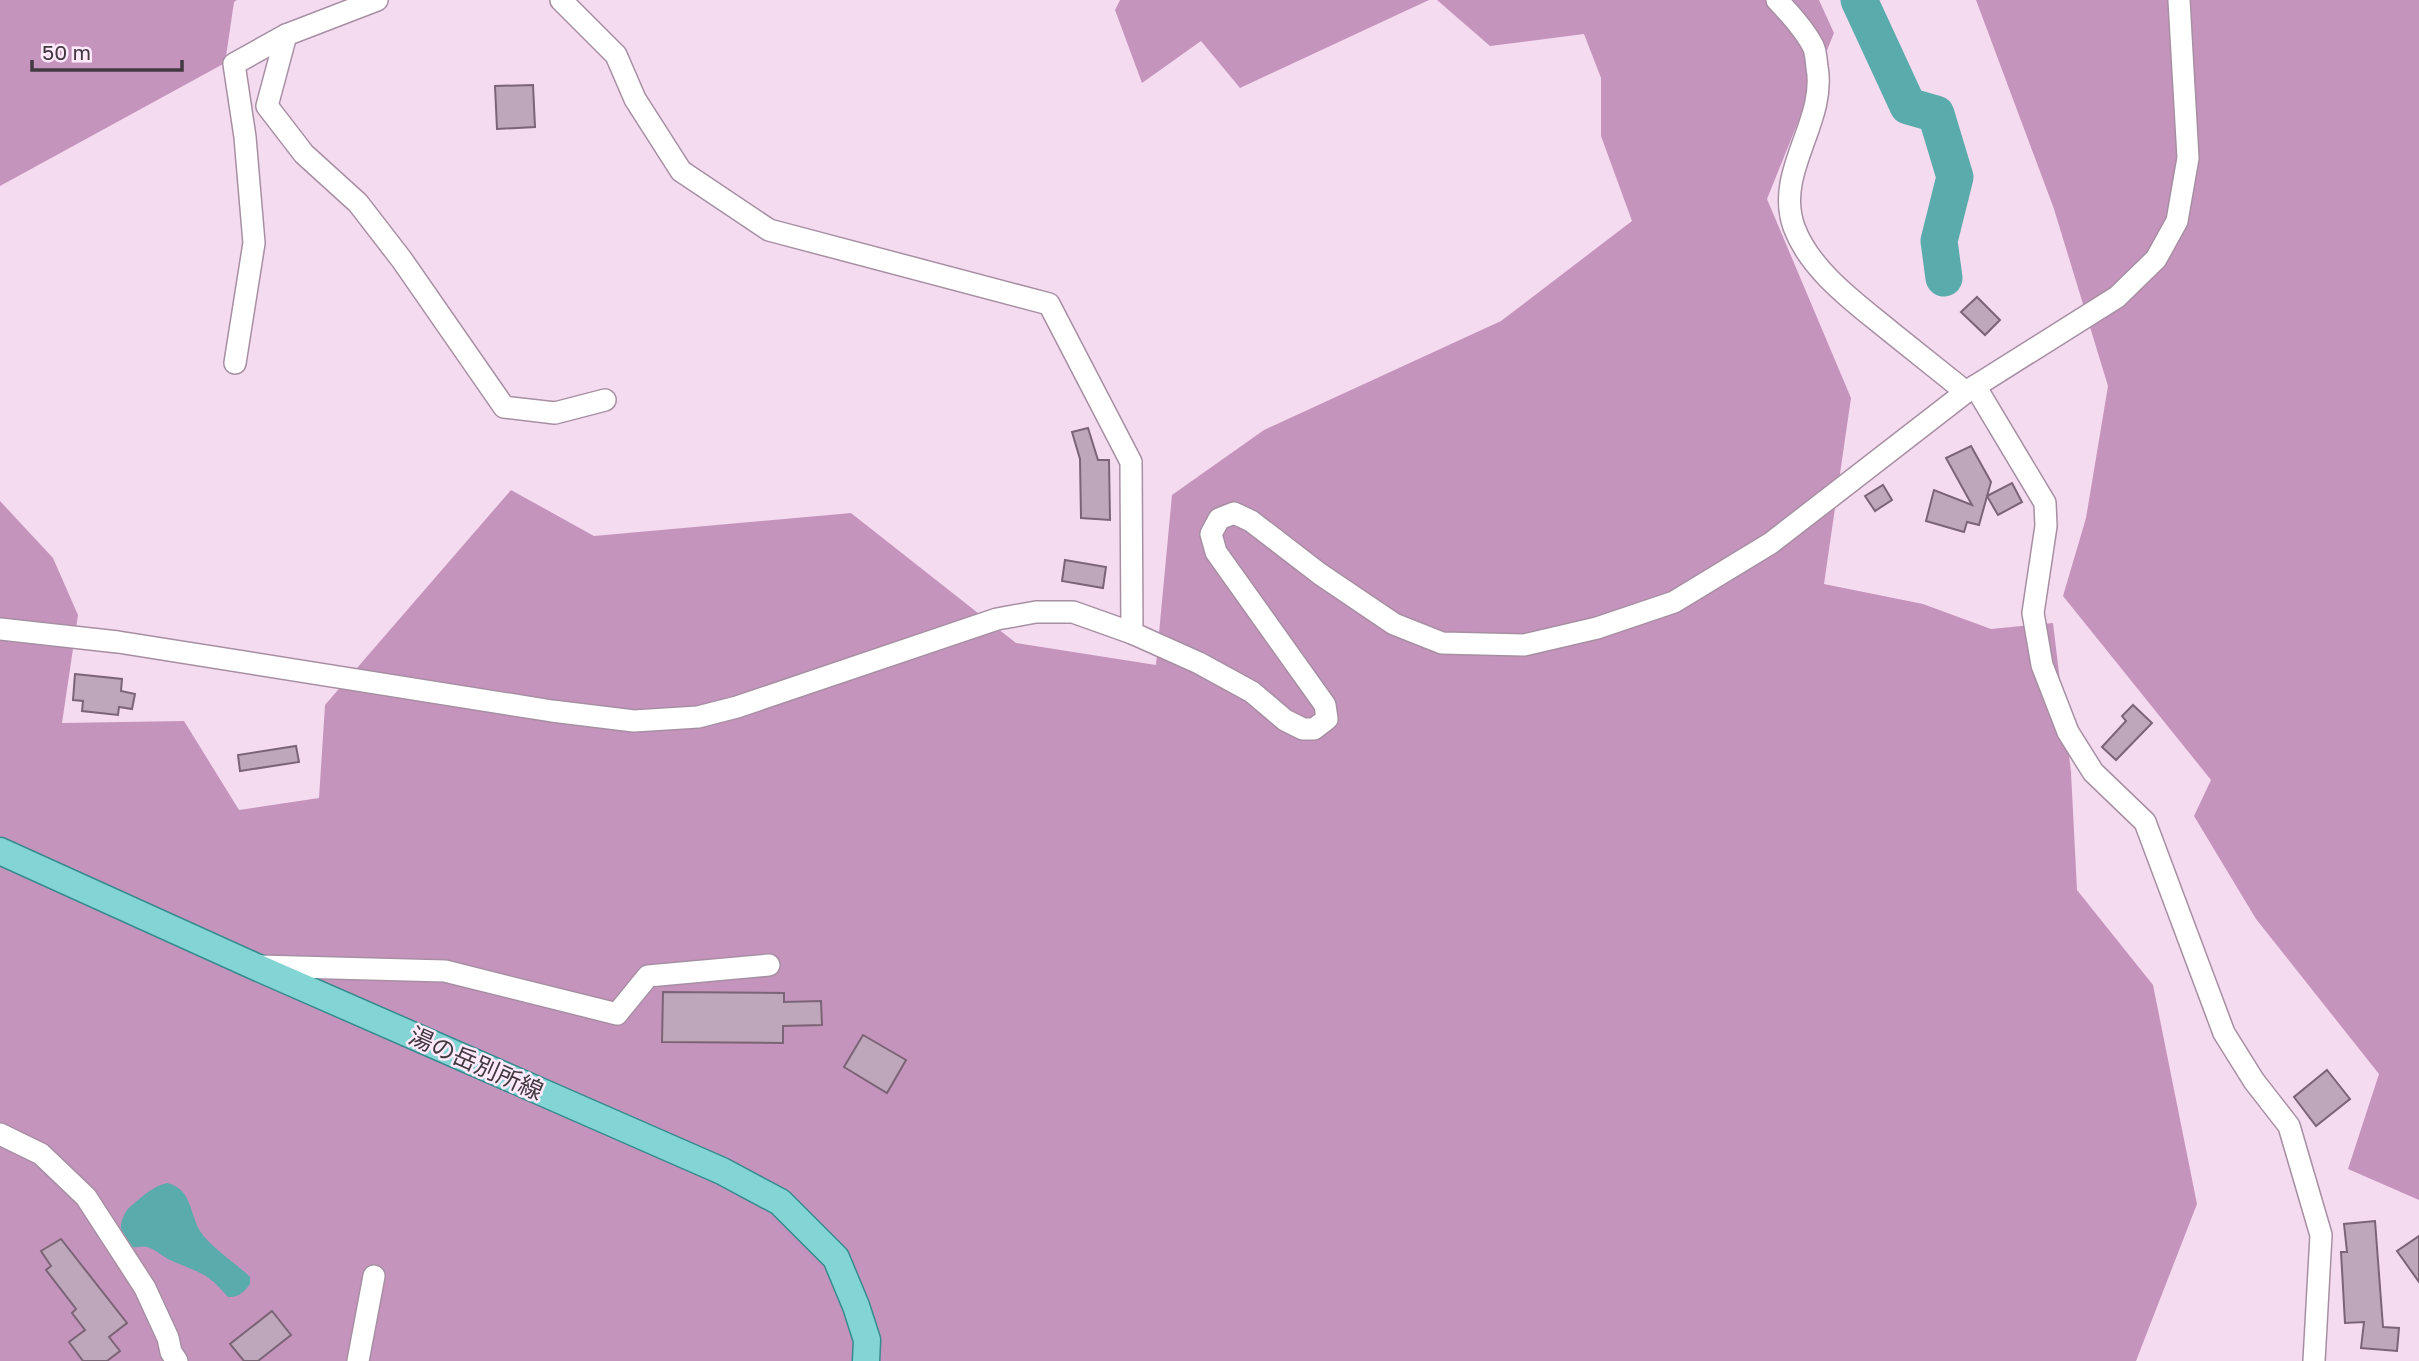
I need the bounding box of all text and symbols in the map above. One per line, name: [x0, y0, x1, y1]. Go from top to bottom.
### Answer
scale bar: [32, 28, 182, 72]
text: 50 m: [42, 39, 91, 65]
street label: 湯の岳別所線: [405, 1020, 548, 1105]

